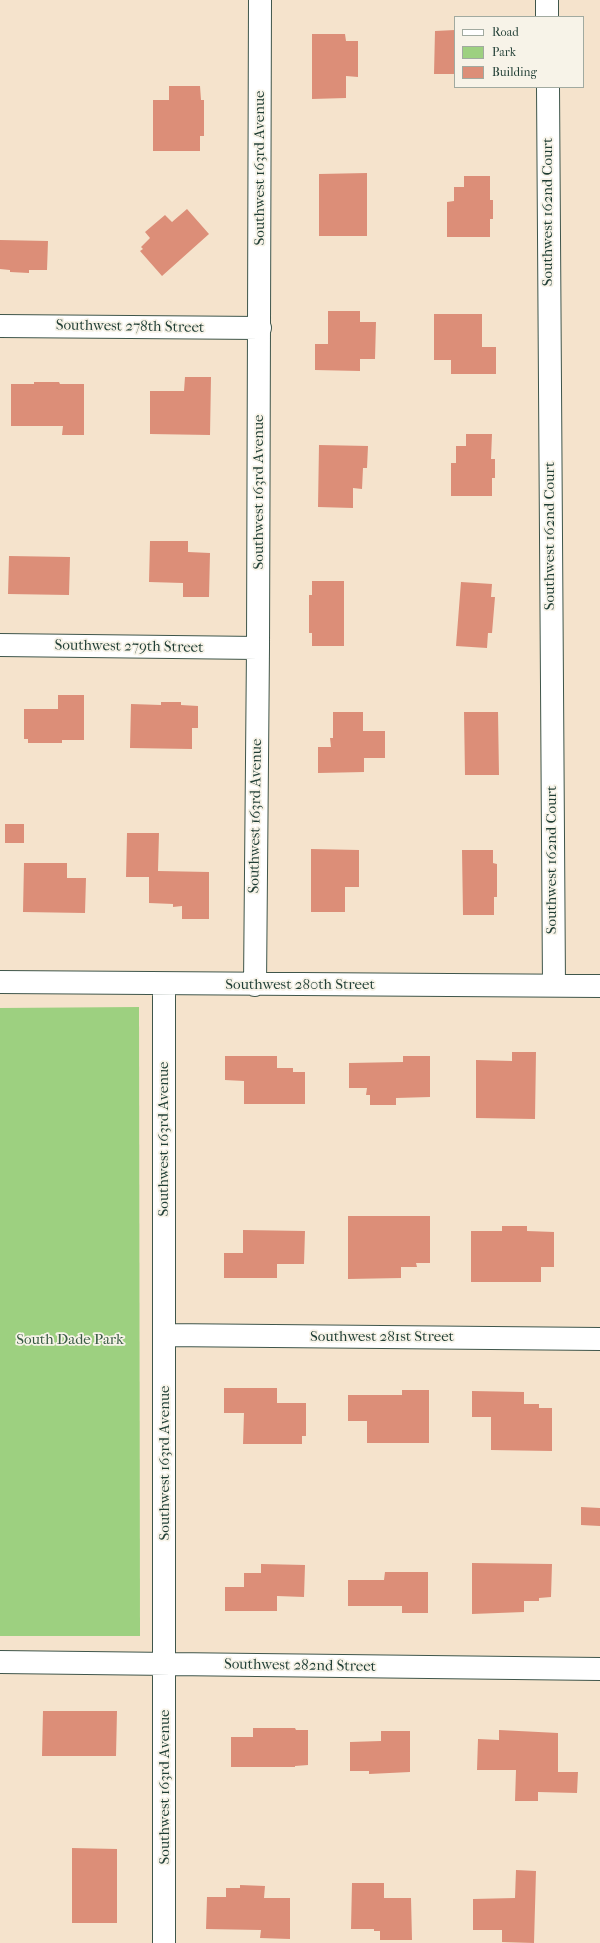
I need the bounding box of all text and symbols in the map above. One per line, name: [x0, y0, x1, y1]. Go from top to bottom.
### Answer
legend: [454, 16, 584, 88]
text: Road: [492, 25, 519, 39]
text: Park: [492, 45, 516, 59]
text: Building: [492, 65, 537, 79]
street label: Southwest 163rd Avenue: [251, 90, 269, 246]
street label: Southwest 162nd Court: [539, 138, 557, 286]
street label: Southwest 278th Street: [56, 317, 204, 337]
street label: Southwest 163rd Avenue: [250, 414, 268, 570]
street label: Southwest 162nd Court: [541, 462, 559, 610]
street label: Southwest 279th Street: [54, 637, 204, 657]
street label: Southwest 163rd Avenue: [246, 738, 266, 894]
street label: Southwest 162nd Court: [543, 786, 561, 934]
street label: Southwest 280th Street: [225, 976, 375, 994]
street label: Southwest 163rd Avenue: [155, 1061, 173, 1217]
street label: Southwest 281st Street: [310, 1328, 454, 1346]
park label: South Dade Park: [16, 1331, 124, 1349]
street label: Southwest 163rd Avenue: [156, 1385, 174, 1541]
street label: Southwest 282nd Street: [224, 1656, 376, 1676]
street label: Southwest 163rd Avenue: [156, 1709, 174, 1865]

